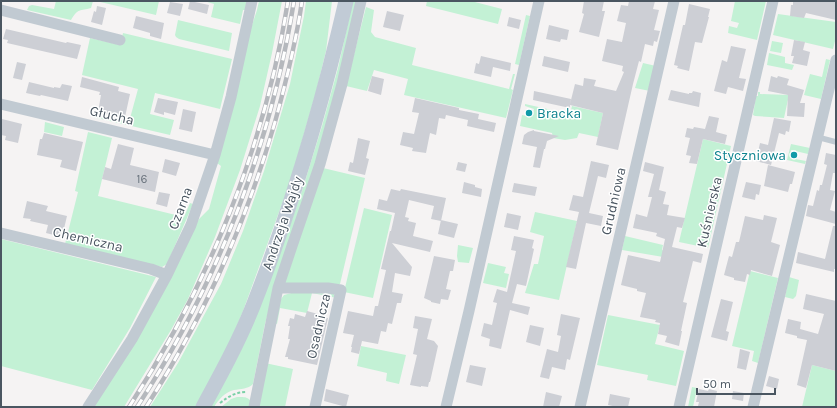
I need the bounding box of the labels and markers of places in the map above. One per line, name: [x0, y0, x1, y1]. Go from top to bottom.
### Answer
place label: Bracka: [537, 105, 581, 122]
marker: Bracka: [524, 108, 534, 118]
place label: Styczniowa: [714, 147, 786, 164]
marker: Styczniowa: [789, 150, 799, 160]

